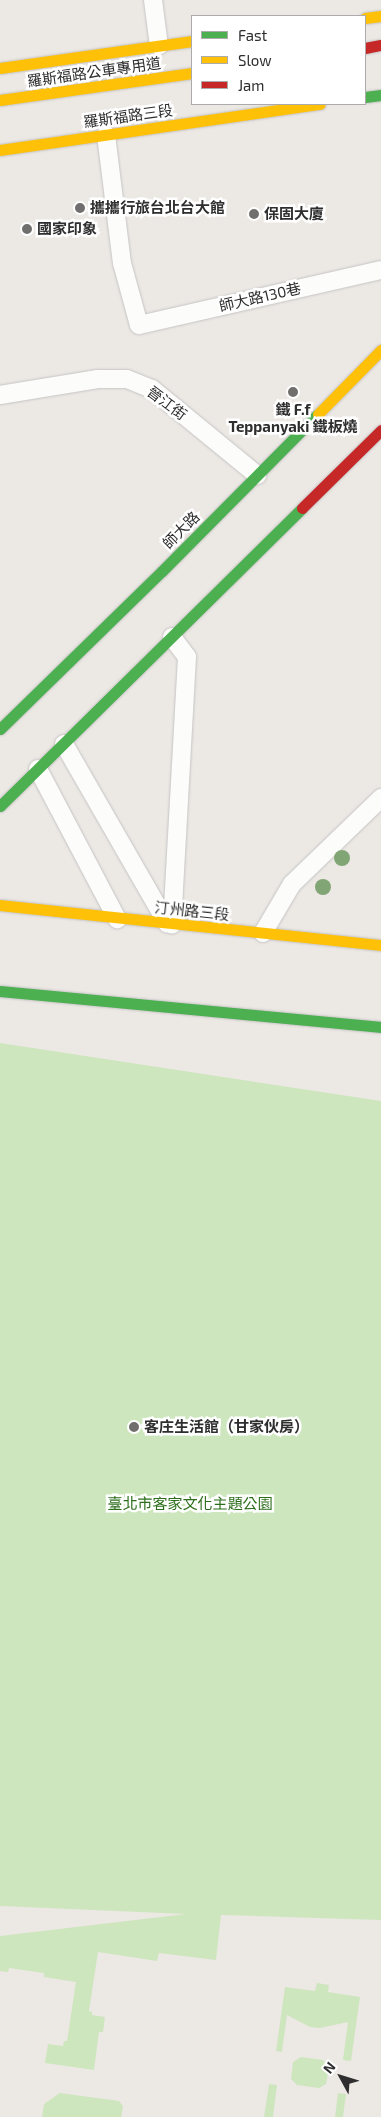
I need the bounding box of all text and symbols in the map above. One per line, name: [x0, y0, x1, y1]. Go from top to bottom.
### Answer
legend: [191, 15, 366, 105]
text: Fast: [238, 26, 267, 44]
text: Slow: [238, 51, 272, 69]
street label: 羅斯福路公車專用道: [26, 54, 162, 90]
text: Jam: [238, 76, 264, 94]
street label: 羅斯福路三段: [82, 101, 174, 131]
place label: 攜攜行旅台北台大館: [90, 199, 225, 217]
marker: 攜攜行旅台北台大館: [74, 202, 86, 214]
place label: 保固大廈: [264, 205, 324, 223]
marker: 保固大廈: [248, 208, 260, 220]
place label: 國家印象: [37, 220, 97, 238]
marker: 國家印象: [21, 223, 33, 235]
street label: 師大路130巷: [217, 279, 303, 315]
street label: 晉江街: [144, 382, 190, 424]
marker: 鐵 F.f Teppanyaki 鐵板燒: [287, 386, 299, 398]
place label: 鐵 F.f Teppanyaki 鐵板燒: [228, 400, 358, 435]
street label: 師大路: [159, 508, 203, 552]
street label: 汀州路三段: [154, 898, 230, 924]
place label: 客庄生活館（甘家伙房）: [144, 1418, 309, 1436]
marker: 客庄生活館（甘家伙房）: [128, 1421, 140, 1433]
park label: 臺北市客家文化主題公園: [108, 1495, 272, 1513]
north arrow: [316, 2052, 366, 2102]
text: N: [319, 2058, 339, 2077]

